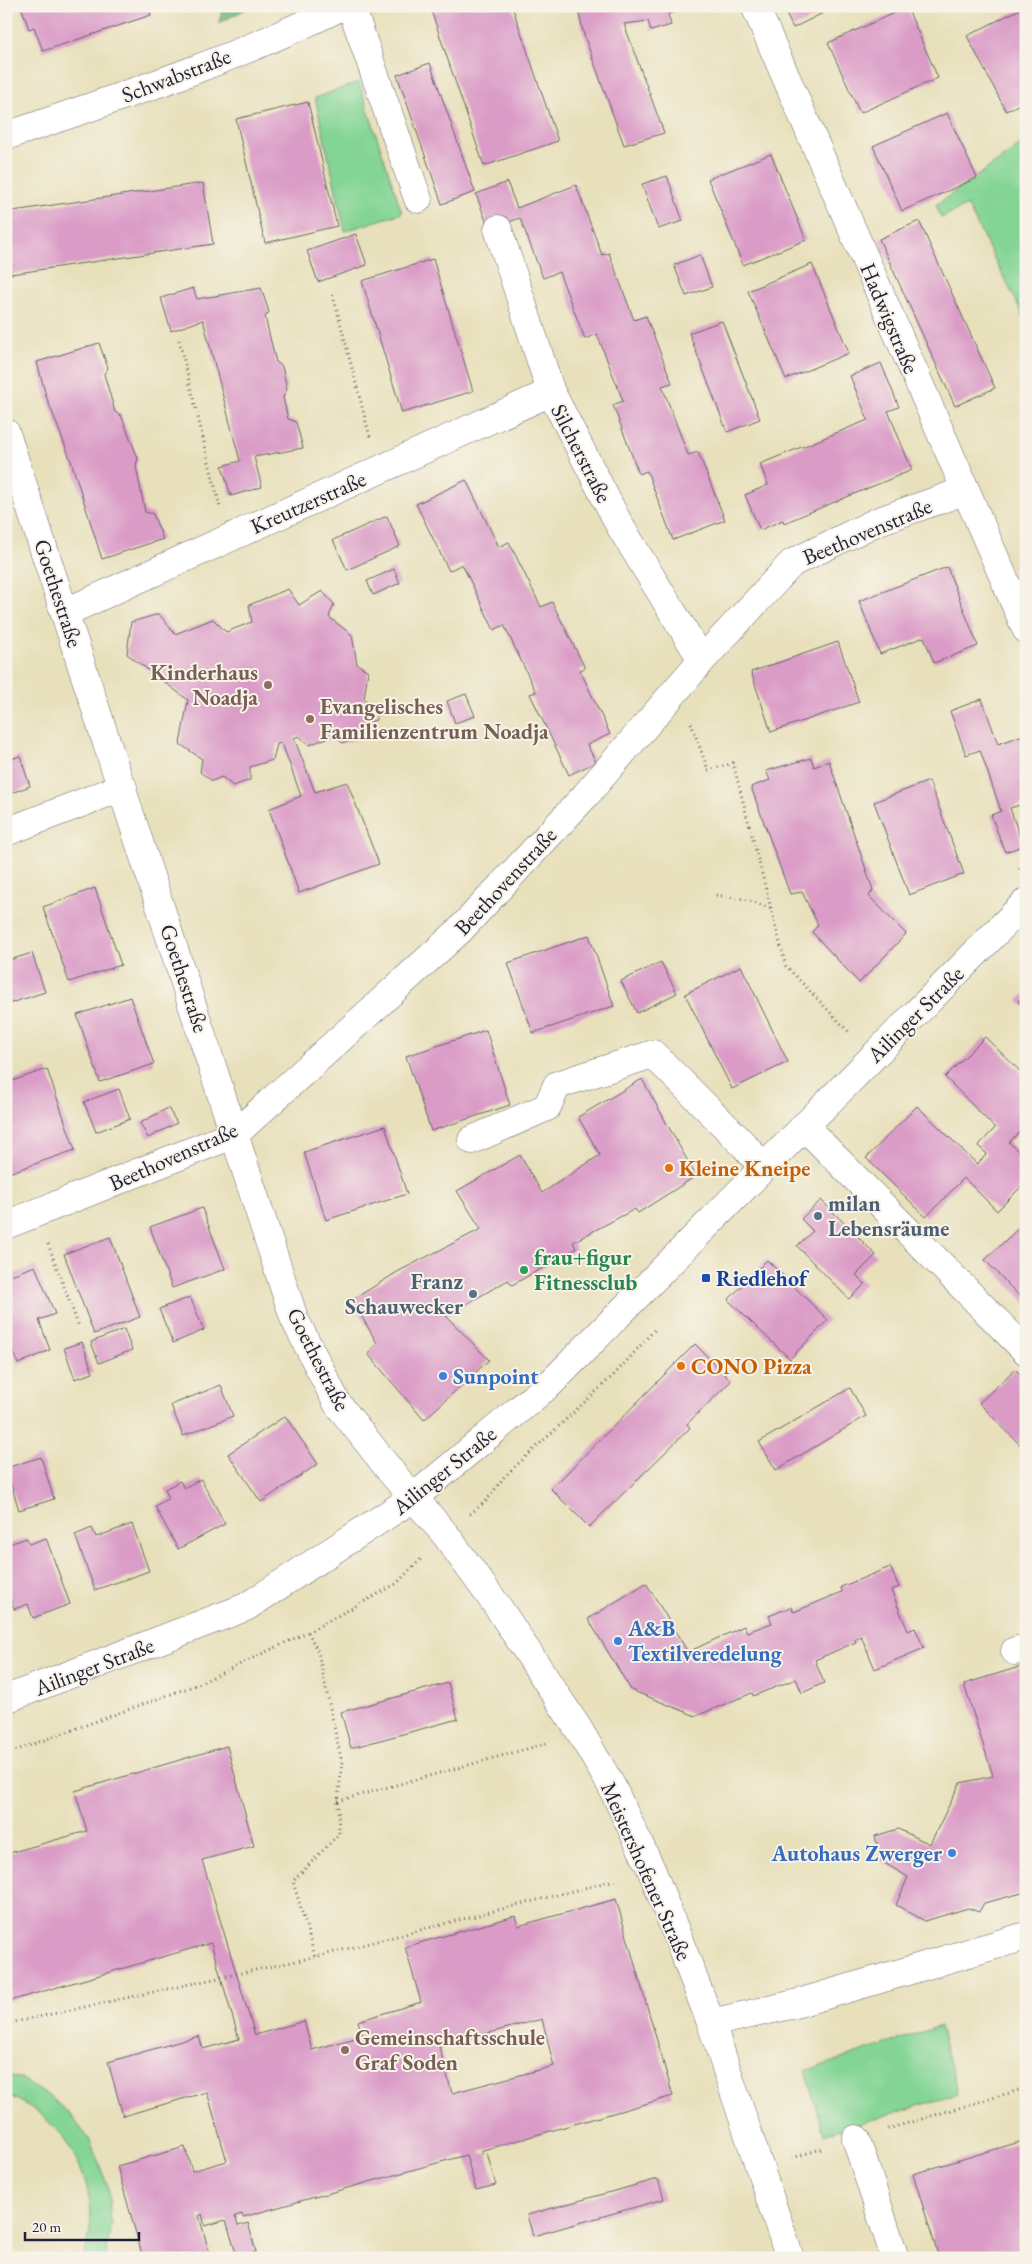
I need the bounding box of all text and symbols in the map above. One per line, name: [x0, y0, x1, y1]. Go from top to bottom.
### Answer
street label: Schwabstraße: [117, 41, 235, 110]
street label: Hadwigstraße: [853, 258, 926, 378]
street label: Silcherstraße: [544, 399, 619, 508]
street label: Kreutzerstraße: [246, 464, 371, 541]
street label: Beethovenstraße: [798, 491, 937, 572]
street label: Goethestraße: [27, 535, 90, 651]
place label: Kinderhaus Noadja: [150, 658, 258, 712]
marker: Kinderhaus Noadja: [262, 679, 274, 691]
place label: Evangelisches Familienzentrum Noadja: [320, 692, 549, 746]
marker: Evangelisches Familienzentrum Noadja: [304, 713, 316, 725]
street label: Beethovenstraße: [448, 821, 563, 942]
street label: Goethestraße: [153, 920, 216, 1036]
street label: Ailinger Straße: [860, 959, 970, 1070]
street label: Beethovenstraße: [104, 1115, 242, 1198]
place label: Kleine Kneipe: [679, 1154, 810, 1183]
marker: Kleine Kneipe: [663, 1162, 675, 1174]
place label: milan Lebensräume: [828, 1189, 949, 1243]
marker: milan Lebensräume: [812, 1210, 824, 1222]
place label: frau+figur Fitnessclub: [534, 1243, 637, 1297]
marker: frau+figur Fitnessclub: [518, 1264, 530, 1276]
place label: Riedlehof: [716, 1264, 810, 1293]
place label: Franz Schauwecker: [345, 1267, 464, 1321]
marker: Riedlehof: [700, 1272, 712, 1284]
marker: Franz Schauwecker: [467, 1288, 479, 1300]
street label: Goethestraße: [280, 1303, 357, 1416]
place label: CONO Pizza: [691, 1352, 812, 1381]
marker: CONO Pizza: [675, 1360, 687, 1372]
place label: Sunpoint: [453, 1362, 539, 1391]
marker: Sunpoint: [437, 1370, 449, 1382]
street label: Ailinger Straße: [386, 1419, 503, 1522]
place label: A&B Textilveredelung: [627, 1614, 783, 1668]
street label: Ailinger Straße: [29, 1630, 158, 1703]
marker: A&B Textilveredelung: [612, 1635, 624, 1647]
street label: Meistershofener Straße: [594, 1777, 699, 1965]
place label: Autohaus Zwerger: [770, 1839, 943, 1868]
marker: Autohaus Zwerger: [946, 1847, 958, 1859]
place label: Gemeinschaftsschule Graf Soden: [355, 2023, 545, 2077]
marker: Gemeinschaftsschule Graf Soden: [339, 2044, 351, 2056]
scale bar: [25, 2209, 139, 2241]
text: 20 m: [32, 2217, 61, 2236]

